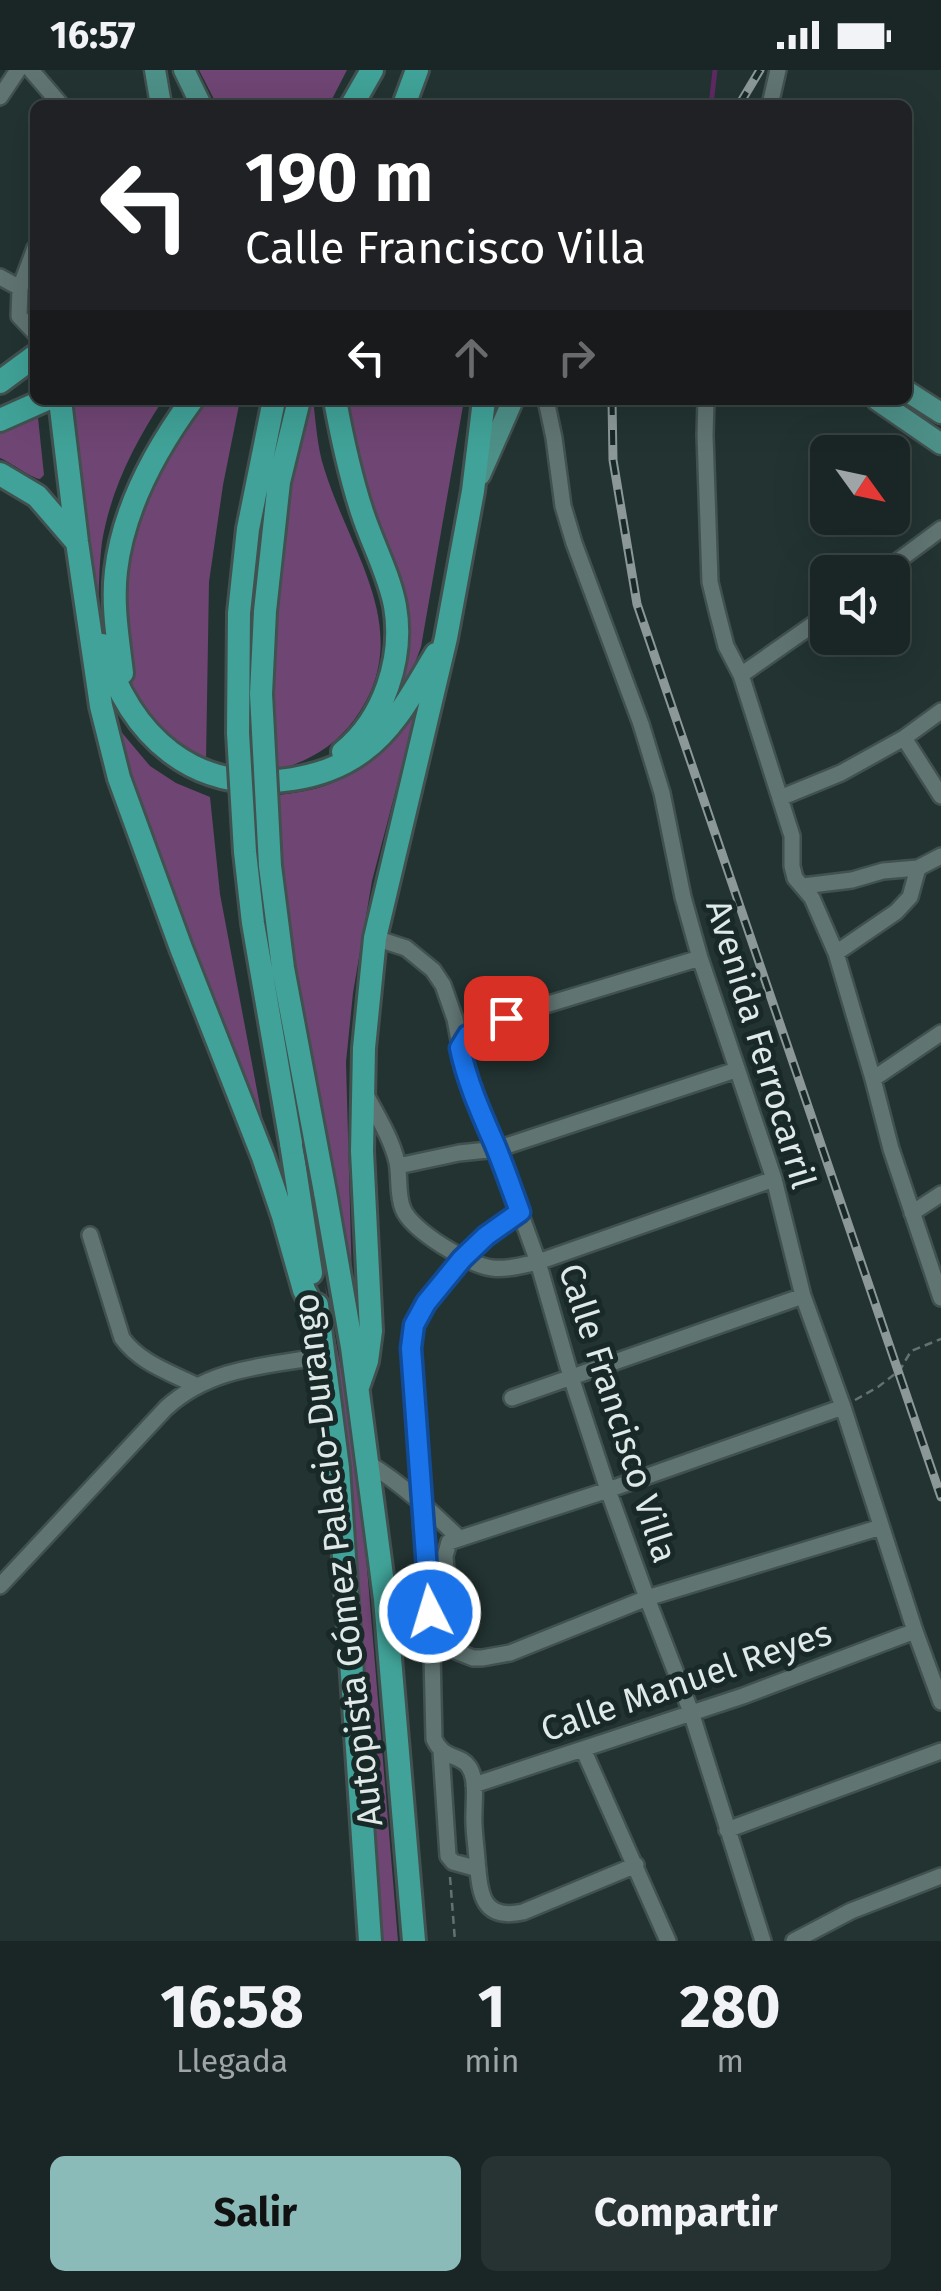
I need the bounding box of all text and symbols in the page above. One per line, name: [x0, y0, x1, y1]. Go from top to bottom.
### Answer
text: 16:57: [50, 12, 136, 58]
text: 190 m: [245, 136, 433, 220]
icon: left: [80, 140, 210, 270]
text: Calle Francisco Villa: [245, 221, 646, 275]
icon: left: [339, 330, 394, 385]
icon: ahead: [444, 330, 499, 385]
icon: right: [549, 330, 604, 385]
north arrow: [810, 435, 910, 535]
map controls: [810, 435, 910, 655]
button: sound: [810, 555, 910, 655]
street label: Avenida Ferrocarril: [697, 894, 825, 1194]
pin: [464, 976, 549, 1061]
icon: arrive: [479, 991, 534, 1046]
street label: Calle Francisco Villa: [550, 1258, 686, 1568]
street label: Autopista Gómez Palacio-Durango: [284, 1291, 392, 1829]
position arrow: [378, 1560, 482, 1664]
street label: Calle Manuel Reyes: [535, 1612, 837, 1750]
text: 16:58: [160, 1971, 304, 2043]
text: 1: [478, 1971, 506, 2043]
text: 280: [680, 1971, 781, 2043]
text: Llegada: [176, 2042, 288, 2080]
text: min: [464, 2042, 519, 2080]
text: m: [716, 2042, 744, 2080]
button: Salir: [50, 2156, 461, 2271]
button: Compartir: [481, 2156, 891, 2271]

